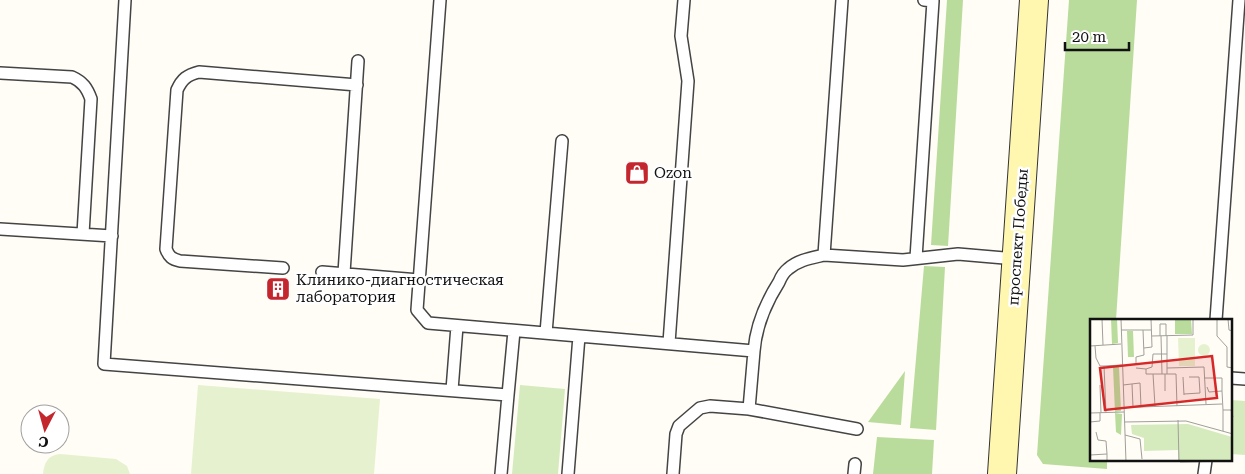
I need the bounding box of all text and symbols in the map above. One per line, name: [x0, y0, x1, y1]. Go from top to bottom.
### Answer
scale bar: [1065, 20, 1129, 52]
text: 20 m: [1072, 28, 1107, 46]
shop icon: Ozon: [624, 160, 650, 186]
place label: Ozon: [654, 164, 692, 182]
street label: проспект Победы: [1004, 168, 1032, 306]
place label: Клинико-диагностическая лаборатория: [296, 271, 504, 306]
building icon: Клинико-диагностическая лаборатория: [265, 276, 291, 302]
inset map: [1090, 319, 1232, 462]
north arrow: [20, 404, 70, 454]
text: С: [38, 433, 49, 450]

